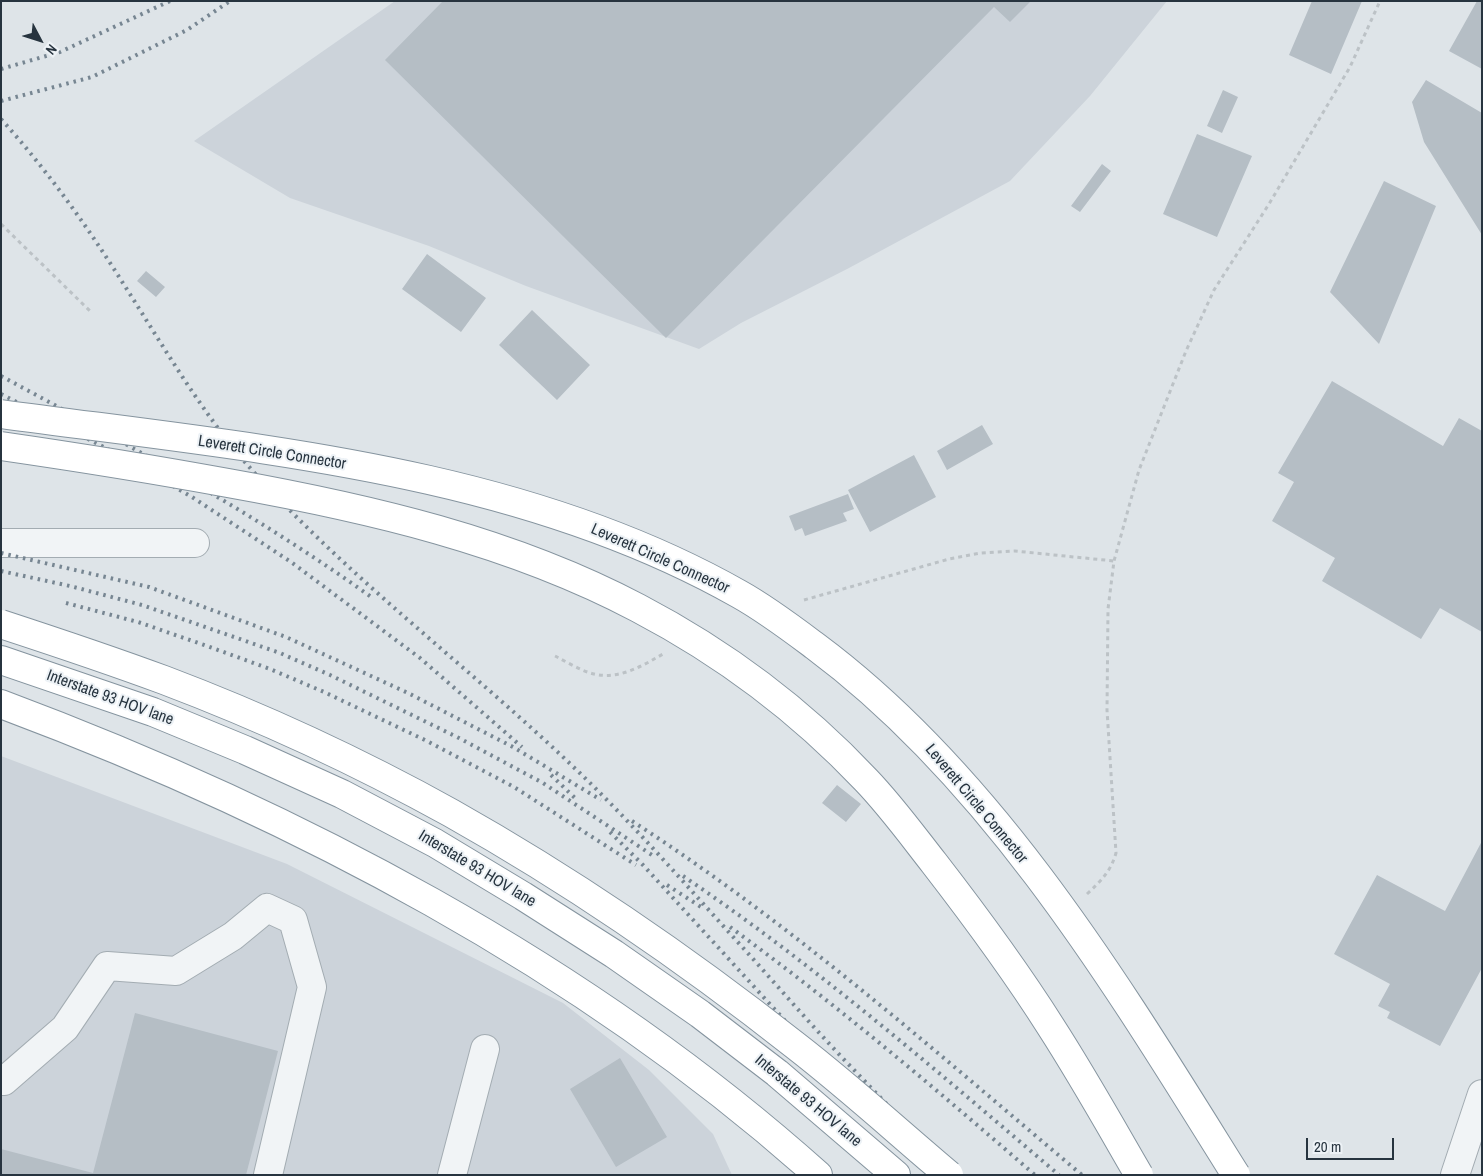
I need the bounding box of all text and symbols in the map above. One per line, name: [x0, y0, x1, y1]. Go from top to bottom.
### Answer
north arrow: [15, 15, 65, 65]
text: N: [42, 41, 61, 59]
street label: Leverett Circle Connector: [197, 432, 347, 474]
street label: Leverett Circle Connector: [588, 520, 732, 598]
street label: Interstate 93 HOV lane: [44, 666, 176, 730]
street label: Leverett Circle Connector: [921, 741, 1031, 867]
street label: Interstate 93 HOV lane: [415, 826, 539, 912]
street label: Interstate 93 HOV lane: [751, 1051, 865, 1151]
scale bar: [1308, 1128, 1396, 1160]
text: 20 m: [1314, 1136, 1341, 1157]

